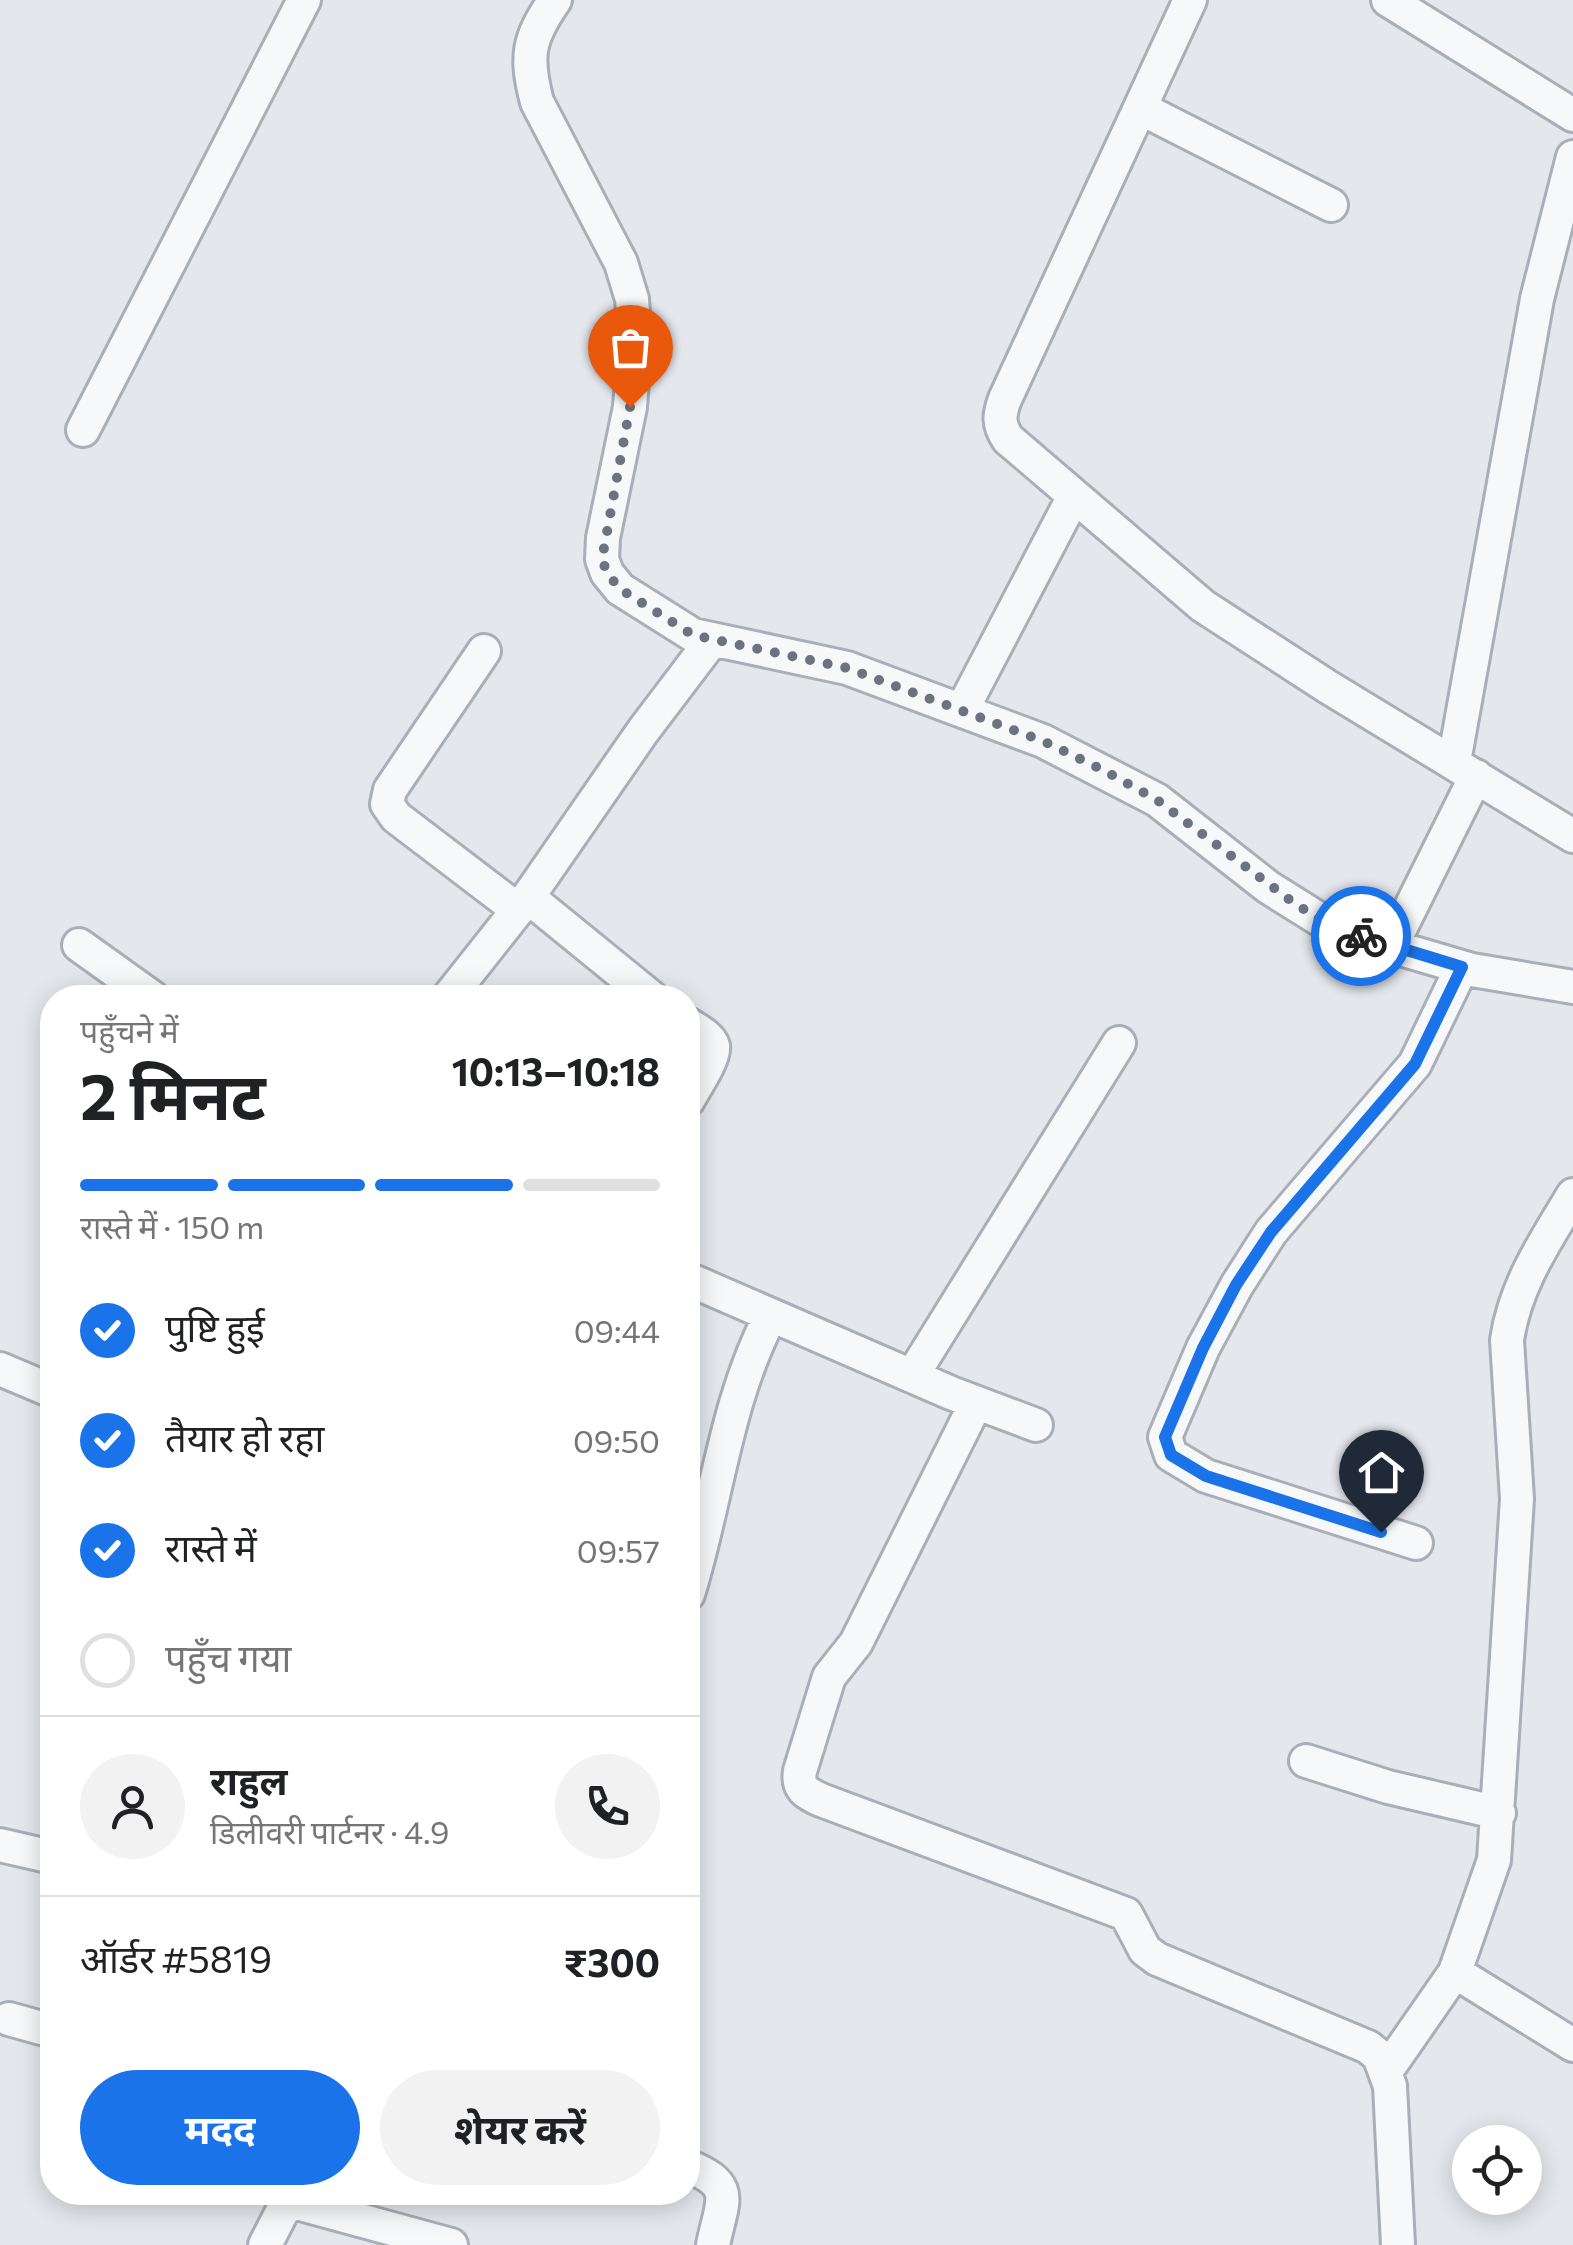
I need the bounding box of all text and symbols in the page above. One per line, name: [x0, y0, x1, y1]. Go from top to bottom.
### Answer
pin: [588, 305, 673, 408]
icon: bag: [603, 320, 658, 375]
courier: [1311, 886, 1411, 986]
icon: bike: [1334, 909, 1389, 964]
text: पहुँचने में: [80, 1010, 179, 1050]
text: 10:13–10:18: [452, 1047, 660, 1094]
text: 2 मिनट: [80, 1054, 266, 1133]
text: रास्ते में · 150 m: [80, 1206, 264, 1246]
icon: check: [80, 1303, 135, 1358]
text: पुष्टि हुई: [165, 1303, 265, 1350]
text: 09:44: [574, 1310, 660, 1350]
icon: check: [80, 1413, 135, 1468]
text: तैयार हो रहा: [165, 1413, 324, 1460]
text: 09:50: [573, 1420, 660, 1460]
pin: [1339, 1430, 1424, 1533]
icon: home: [1354, 1445, 1409, 1500]
icon: check: [80, 1523, 135, 1578]
text: रास्ते में: [165, 1523, 257, 1570]
text: 09:57: [577, 1530, 660, 1570]
text: पहुँच गया: [165, 1633, 291, 1680]
button: person: [80, 1754, 185, 1859]
button: phone: [555, 1754, 660, 1859]
text: राहुल: [210, 1756, 287, 1803]
text: डिलीवरी पार्टनर · 4.9: [210, 1811, 449, 1851]
text: ऑर्डर #5819: [80, 1934, 272, 1981]
text: ₹300: [564, 1938, 660, 1985]
button: मदद: [80, 2070, 360, 2185]
button: शेयर करें: [380, 2070, 660, 2185]
map controls: [1452, 2125, 1542, 2215]
button: locate: [1452, 2125, 1542, 2215]

